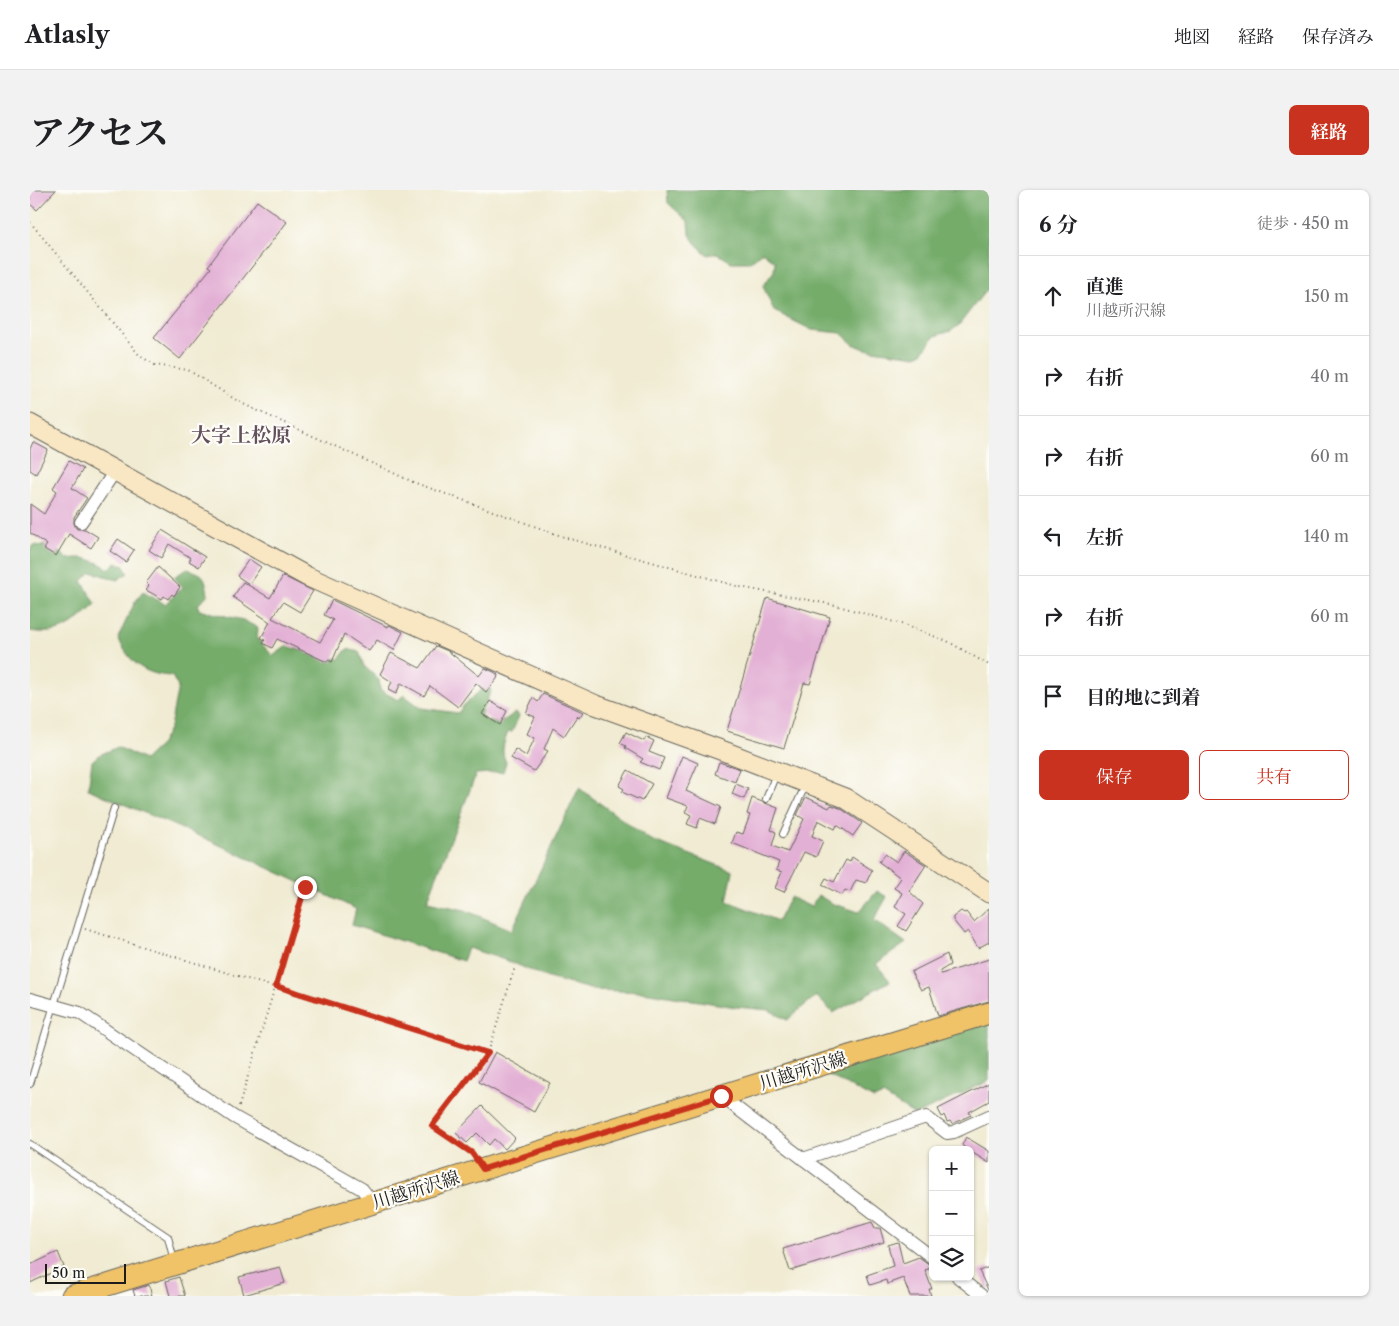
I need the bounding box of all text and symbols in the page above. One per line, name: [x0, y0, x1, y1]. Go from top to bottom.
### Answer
text: Atlasly: [25, 20, 109, 49]
text: 地図: [1174, 26, 1210, 48]
text: 経路: [1238, 26, 1274, 48]
text: 保存済み: [1302, 26, 1374, 48]
button: 経路: [1289, 105, 1369, 155]
text: アクセス: [30, 111, 169, 154]
text: 6 分: [1039, 212, 1078, 237]
text: 徒歩 · 450 m: [1257, 213, 1349, 233]
text: 直進: [1086, 275, 1124, 298]
icon: ahead: [1039, 282, 1067, 310]
text: 150 m: [1304, 286, 1349, 306]
text: 川越所沢線: [1086, 300, 1166, 320]
icon: right: [1039, 362, 1067, 390]
text: 右折: [1086, 366, 1124, 389]
text: 40 m: [1310, 366, 1349, 386]
district label: 大字上松原: [191, 423, 291, 447]
icon: right: [1039, 442, 1067, 470]
text: 右折: [1086, 446, 1124, 469]
text: 60 m: [1310, 446, 1349, 466]
icon: left: [1039, 522, 1067, 550]
text: 左折: [1086, 526, 1124, 549]
text: 140 m: [1304, 526, 1349, 546]
icon: right: [1039, 602, 1067, 630]
text: 右折: [1086, 606, 1124, 629]
text: 60 m: [1310, 606, 1349, 626]
icon: arrive: [1039, 682, 1067, 710]
text: 目的地に到着: [1086, 686, 1200, 709]
button: 保存: [1039, 750, 1189, 800]
button: 共有: [1199, 750, 1349, 800]
route end: [294, 876, 317, 899]
street label: 川越所沢線: [757, 1047, 849, 1095]
route start: [710, 1085, 733, 1108]
map controls: [929, 1146, 974, 1281]
button: +: [929, 1146, 974, 1191]
street label: 川越所沢線: [370, 1166, 462, 1214]
button: −: [929, 1191, 974, 1236]
button: layers: [929, 1236, 974, 1281]
scale bar: [45, 1261, 126, 1284]
text: 50 m: [52, 1264, 85, 1282]

